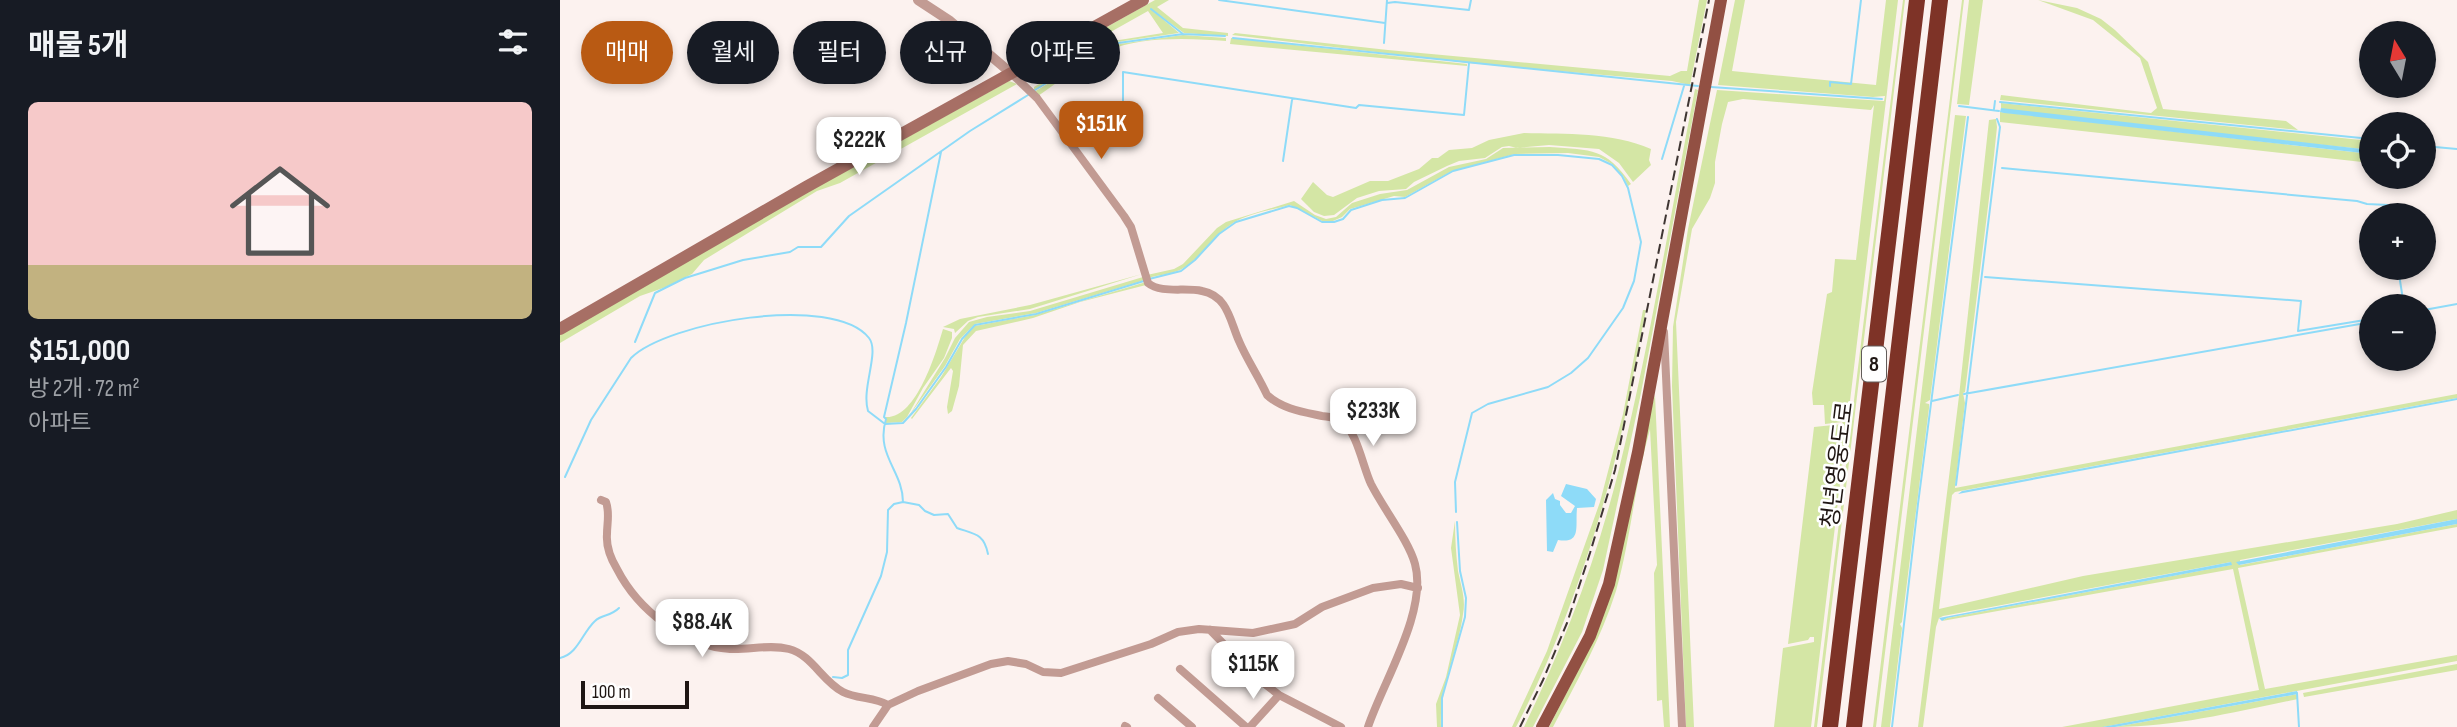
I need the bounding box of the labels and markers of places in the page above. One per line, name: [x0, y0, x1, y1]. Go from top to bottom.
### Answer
pin: $151K: [1052, 102, 1150, 161]
pin: $222K: [810, 118, 908, 177]
pin: $233K: [1324, 388, 1422, 448]
pin: $88.4K: [645, 600, 759, 659]
pin: $115K: [1204, 642, 1302, 701]

